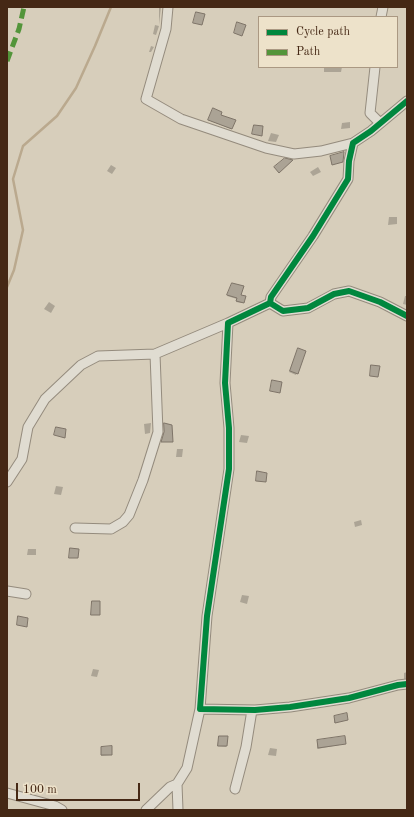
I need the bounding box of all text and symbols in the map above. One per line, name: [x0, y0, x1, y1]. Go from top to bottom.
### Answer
legend: [258, 16, 398, 68]
text: Cycle path: [296, 26, 350, 38]
text: Path: [296, 46, 320, 58]
scale bar: [18, 775, 142, 801]
text: 100 m: [23, 784, 57, 796]

